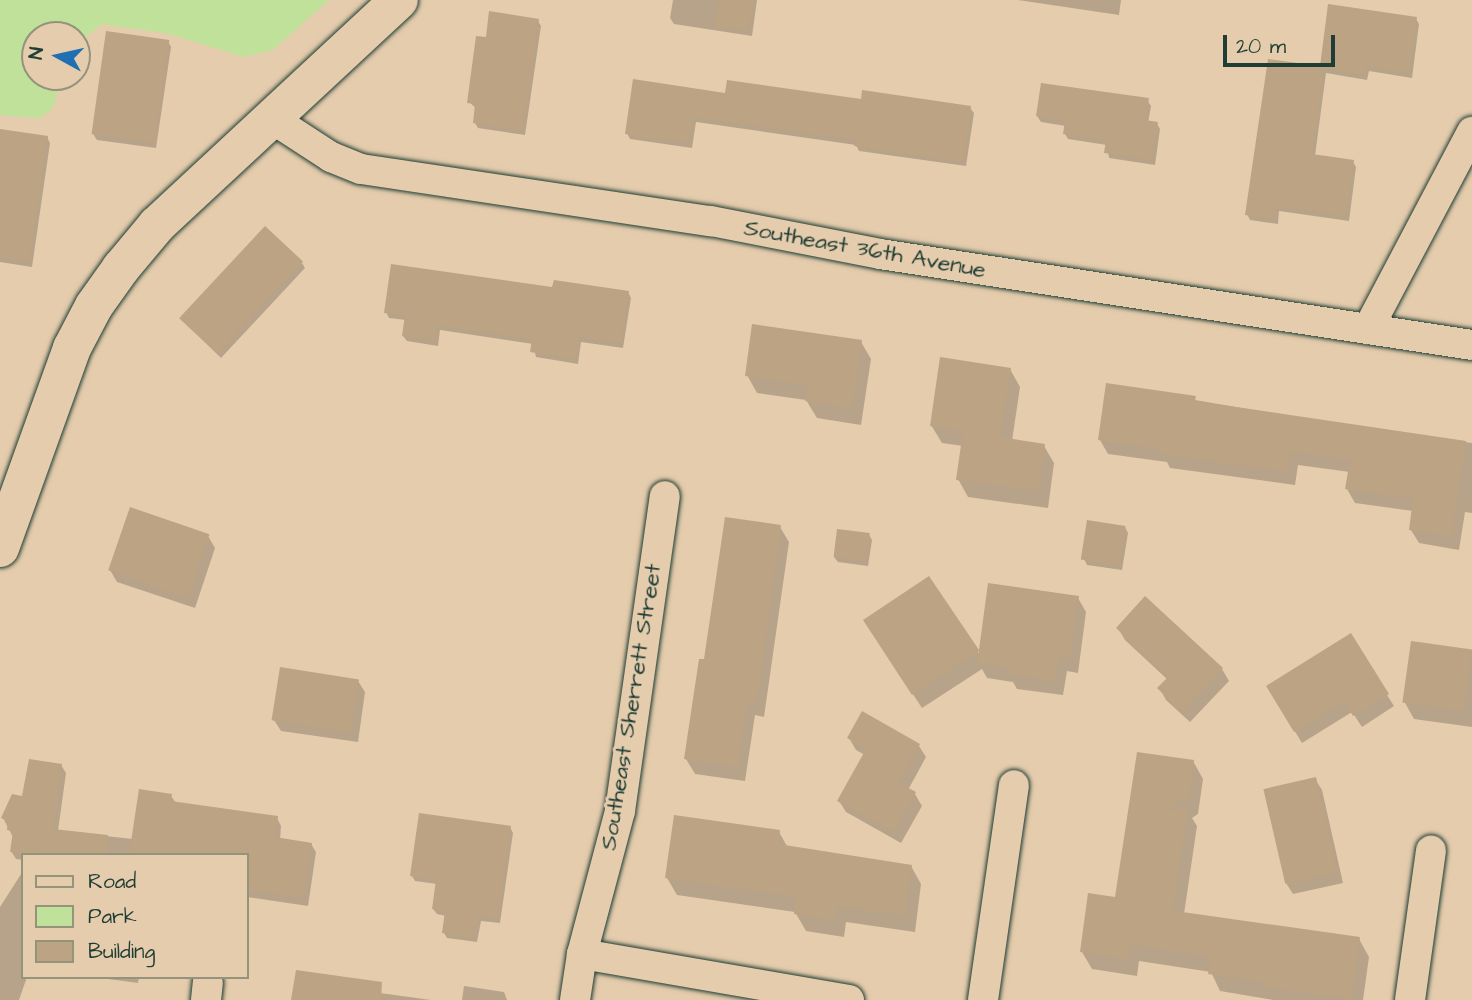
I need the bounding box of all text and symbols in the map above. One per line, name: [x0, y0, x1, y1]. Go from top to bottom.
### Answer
north arrow: [21, 21, 91, 91]
scale bar: [1227, 21, 1339, 65]
text: 20 m: [1236, 32, 1286, 61]
text: N: [22, 46, 51, 61]
street label: Southeast 36th Avenue: [742, 214, 988, 284]
street label: Southeast Sherrett Street: [595, 562, 667, 852]
legend: [21, 853, 248, 979]
text: Road: [88, 867, 136, 896]
text: Park: [88, 902, 137, 931]
text: Building: [88, 937, 155, 966]

